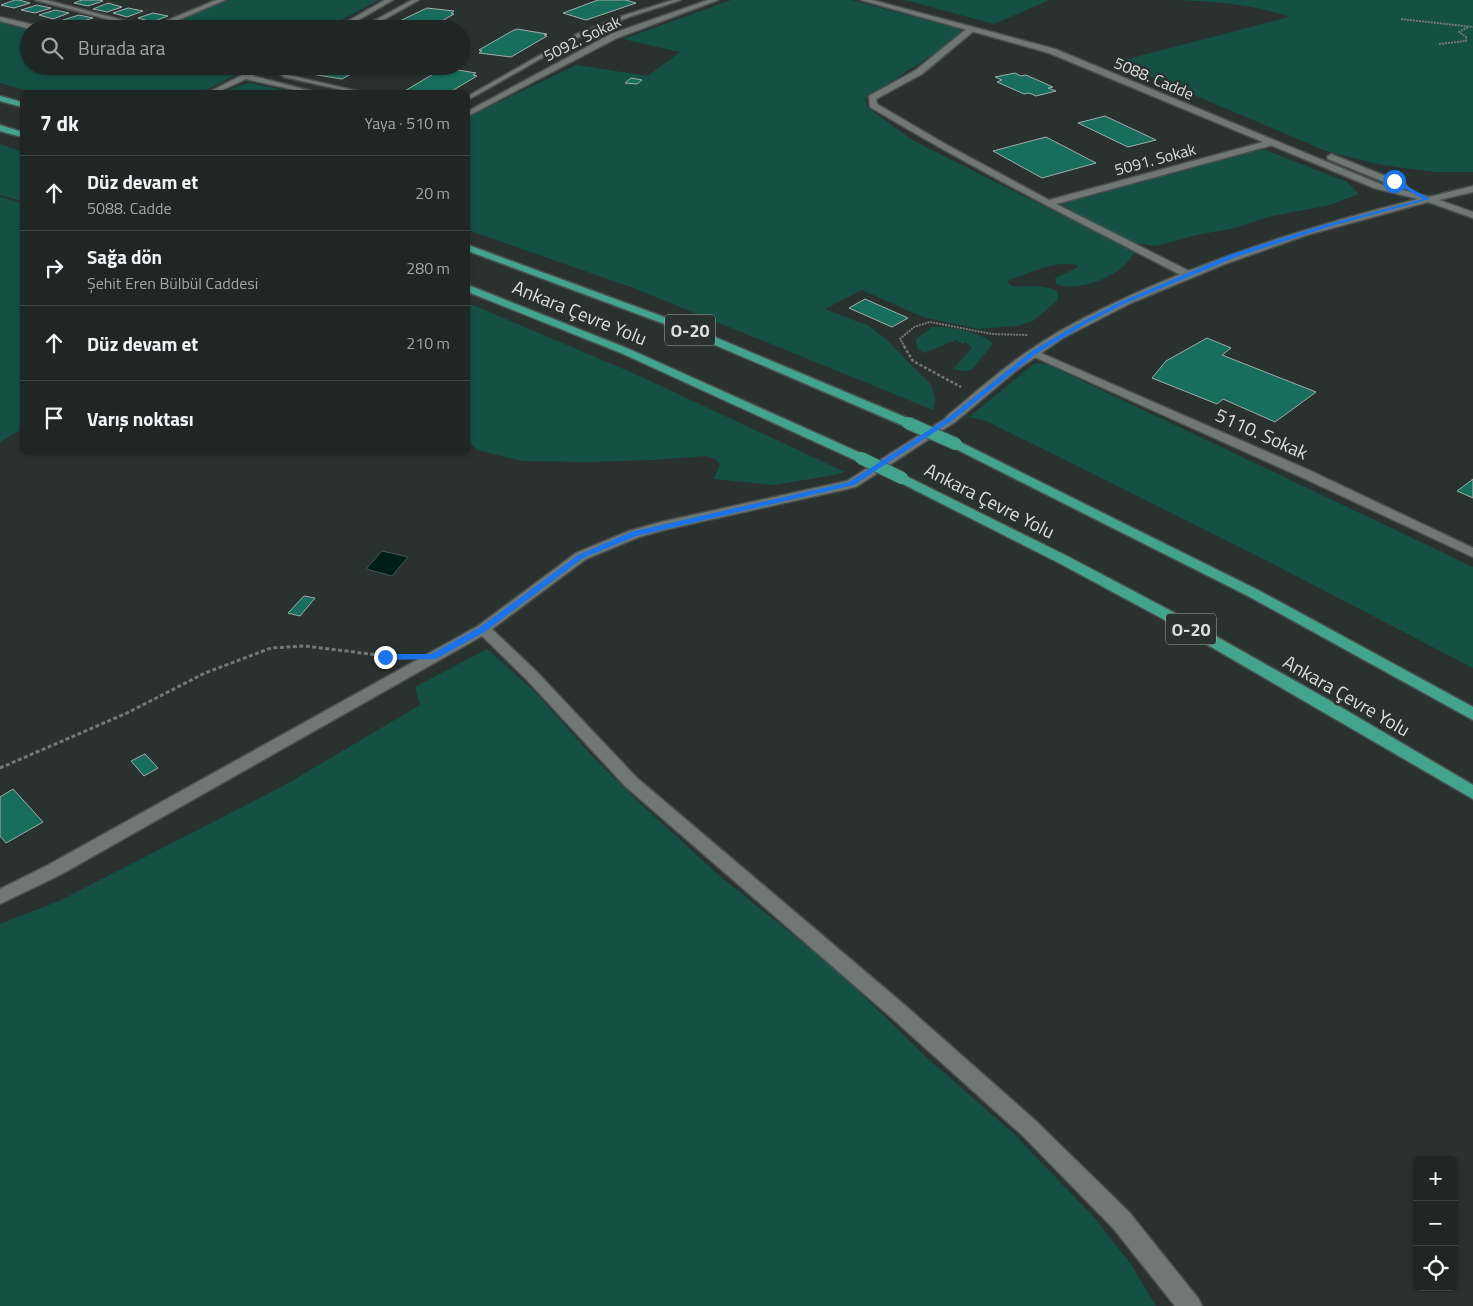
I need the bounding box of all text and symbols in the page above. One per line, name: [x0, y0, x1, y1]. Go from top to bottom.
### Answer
street label: 5092. Sokak: [539, 9, 625, 67]
search box: [20, 20, 470, 75]
text: Burada ara: [78, 33, 165, 62]
icon: search: [38, 34, 66, 62]
street label: 5088. Cadde: [1110, 50, 1198, 106]
text: 7 dk: [40, 107, 79, 139]
text: Yaya · 510 m: [365, 111, 450, 135]
street label: 5091. Sokak: [1112, 137, 1199, 181]
text: Düz devam et: [87, 167, 198, 196]
route start: [1383, 170, 1406, 193]
icon: ahead: [40, 179, 68, 207]
text: 20 m: [415, 181, 450, 205]
text: 5088. Cadde: [87, 196, 172, 220]
text: Sağa dön: [87, 242, 162, 271]
icon: right: [40, 254, 68, 282]
text: 280 m: [406, 256, 450, 280]
text: Şehit Eren Bülbül Caddesi: [87, 271, 258, 295]
street label: Ankara Çevre Yolu: [508, 272, 652, 352]
road number: O-20: [665, 314, 715, 346]
icon: ahead: [40, 329, 68, 357]
text: Düz devam et: [87, 329, 198, 358]
text: 210 m: [406, 331, 450, 355]
street label: 5110. Sokak: [1211, 400, 1313, 466]
icon: arrive: [40, 404, 68, 432]
text: Varış noktası: [87, 404, 194, 433]
street label: Ankara Çevre Yolu: [920, 455, 1060, 545]
road number: O-20: [1166, 614, 1216, 644]
route end: [374, 646, 397, 669]
street label: Ankara Çevre Yolu: [1278, 647, 1416, 743]
map controls: [1413, 1156, 1458, 1291]
button: +: [1413, 1156, 1458, 1201]
button: −: [1413, 1201, 1458, 1246]
button: locate: [1413, 1246, 1458, 1291]

